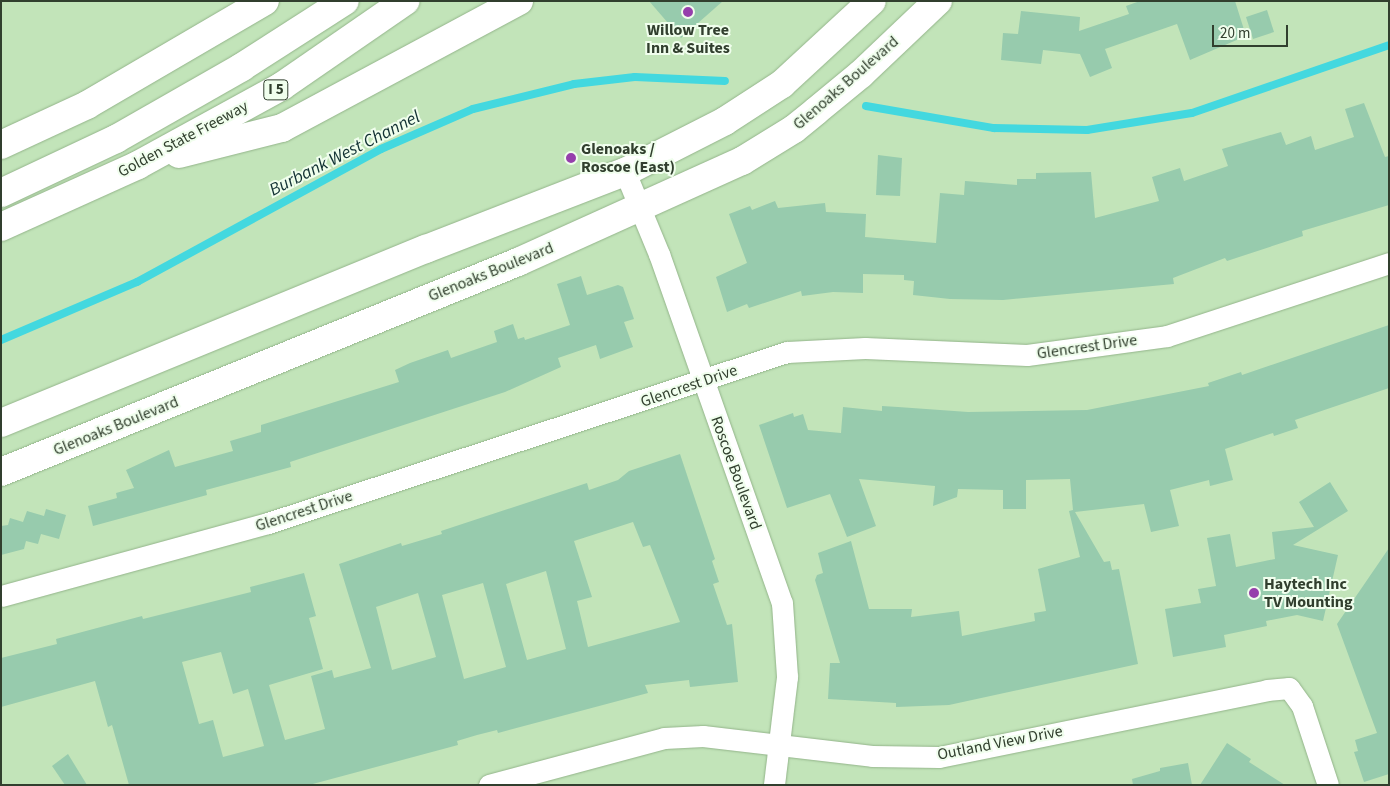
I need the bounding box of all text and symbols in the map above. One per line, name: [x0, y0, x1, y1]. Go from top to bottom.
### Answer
marker: Willow Tree Inn & Suites: [682, 6, 694, 18]
scale bar: [1215, 15, 1291, 47]
place label: Willow Tree Inn & Suites: [646, 20, 730, 58]
text: 20 m: [1220, 23, 1250, 44]
street label: Glenoaks Boulevard: [789, 32, 903, 134]
road number: I 5: [262, 78, 290, 102]
street label: Golden State Freeway: [115, 97, 251, 181]
water label: Burbank West Channel: [266, 107, 424, 201]
place label: Glenoaks / Roscoe (East): [581, 139, 675, 177]
marker: Glenoaks / Roscoe (East): [565, 152, 577, 164]
street label: Glenoaks Boulevard: [426, 238, 556, 306]
street label: Glencrest Drive: [1036, 330, 1138, 364]
street label: Glencrest Drive: [638, 360, 740, 412]
street label: Glenoaks Boulevard: [51, 392, 181, 460]
street label: Roscoe Boulevard: [707, 414, 765, 532]
street label: Glencrest Drive: [253, 486, 355, 536]
place label: Haytech Inc TV Mounting: [1264, 574, 1353, 612]
marker: Haytech Inc TV Mounting: [1248, 587, 1260, 599]
street label: Outland View Drive: [936, 721, 1064, 765]

